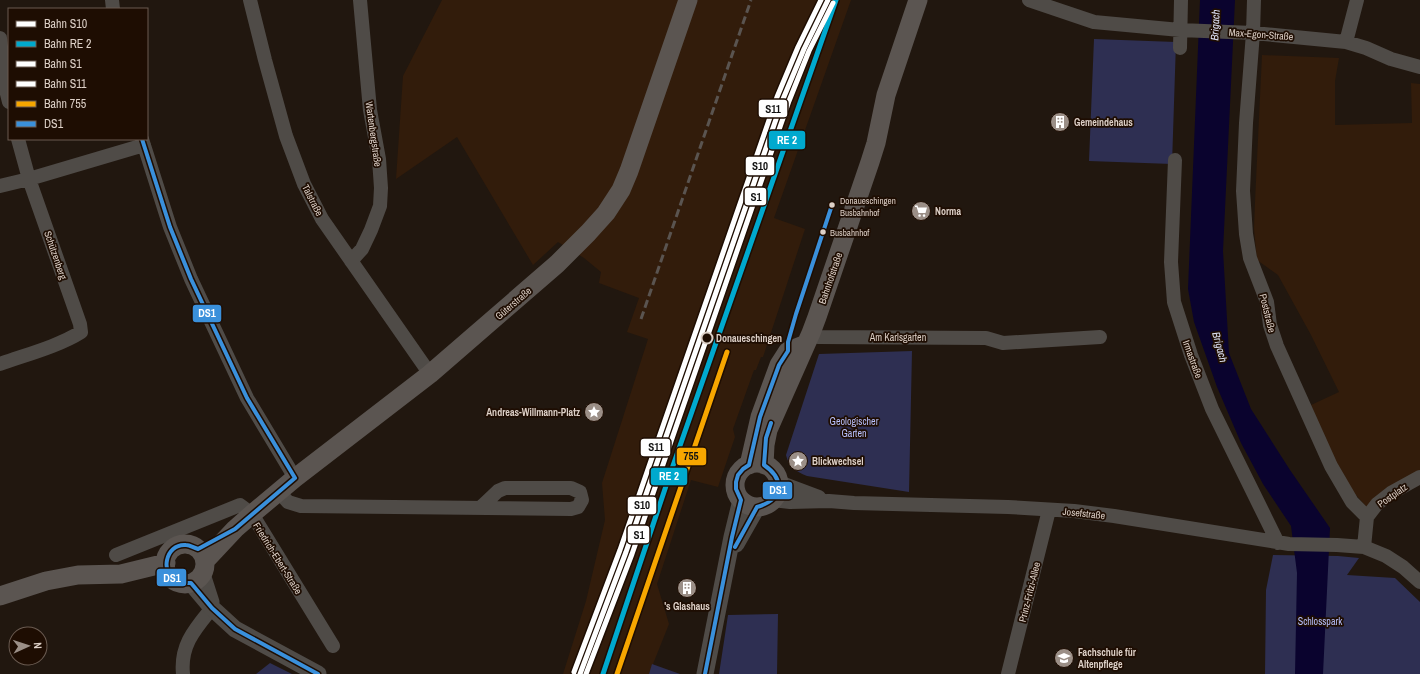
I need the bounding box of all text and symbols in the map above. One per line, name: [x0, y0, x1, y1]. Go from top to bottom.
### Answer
legend: [8, 8, 148, 140]
water label: Brigach: [1207, 9, 1223, 41]
text: Bahn S10: [44, 16, 87, 32]
street label: Max-Egon-Straße: [1228, 26, 1294, 43]
text: Bahn RE 2: [44, 36, 92, 52]
text: Bahn S1: [44, 56, 82, 72]
text: Bahn S11: [44, 76, 87, 92]
text: Bahn 755: [44, 96, 87, 112]
line badge: S11: [758, 99, 788, 118]
street label: Wartenbergstraße: [362, 101, 385, 168]
text: S11: [765, 102, 781, 116]
building icon: Gemeindehaus: [1049, 111, 1071, 133]
text: DS1: [44, 116, 64, 132]
place label: Gemeindehaus: [1074, 116, 1133, 129]
line badge: RE 2: [768, 130, 806, 150]
text: RE 2: [777, 133, 797, 147]
line badge: S10: [745, 156, 775, 176]
text: S10: [752, 159, 768, 173]
street label: Talstraße: [299, 182, 326, 219]
line badge: S1: [744, 187, 767, 206]
text: S1: [750, 190, 762, 204]
place label: Donaueschingen Busbahnhof: [840, 195, 896, 219]
marker: Donaueschingen Busbahnhof: [827, 200, 837, 210]
supermarket icon: Norma: [910, 200, 932, 222]
place label: Norma: [935, 205, 961, 218]
marker: Busbahnhof: [818, 227, 828, 237]
place label: Busbahnhof: [830, 227, 870, 239]
street label: Schützenberg: [41, 229, 70, 282]
street label: Bahnhofstraße: [816, 250, 846, 306]
street label: Güterstraße: [493, 284, 534, 323]
street label: Poststraße: [1256, 292, 1279, 334]
line badge: DS1: [192, 304, 222, 323]
text: DS1: [198, 306, 216, 320]
water label: Brigach: [1209, 330, 1231, 364]
marker: Donaueschingen: [700, 331, 714, 345]
street label: Am Karlsgarten: [869, 331, 926, 344]
place label: Donaueschingen: [716, 332, 782, 345]
street label: Irmastraße: [1180, 338, 1206, 380]
place icon: Andreas-Willmann-Platz: [583, 401, 605, 423]
place label: Andreas-Willmann-Platz: [486, 406, 580, 419]
park label: Geologischer Garten: [830, 415, 879, 440]
line badge: S11: [640, 438, 671, 457]
text: S11: [648, 440, 664, 454]
line badge: 755: [676, 447, 707, 466]
text: 755: [683, 449, 699, 463]
place icon: Blickwechsel: [787, 450, 809, 472]
place label: Blickwechsel: [812, 455, 864, 468]
line badge: RE 2: [650, 467, 688, 486]
text: RE 2: [659, 469, 679, 483]
street label: Postplatz: [1375, 480, 1410, 510]
line badge: DS1: [762, 481, 793, 500]
text: DS1: [769, 483, 787, 497]
line badge: S10: [627, 496, 657, 515]
text: S10: [634, 498, 650, 512]
street label: Josefstraße: [1062, 505, 1106, 522]
street label: Friedrich-Ebert-Straße: [250, 520, 305, 597]
line badge: S1: [627, 525, 650, 544]
text: S1: [633, 528, 645, 542]
street label: Prinz-Fritzi-Allee: [1016, 560, 1043, 624]
line badge: DS1: [156, 568, 187, 587]
text: DS1: [163, 571, 181, 585]
building icon: 's Glashaus: [676, 577, 698, 599]
place label: 's Glashaus: [664, 600, 710, 613]
park label: Schlosspark: [1298, 615, 1343, 628]
north arrow: [8, 626, 48, 666]
text: N: [31, 642, 45, 649]
place label: Fachschule für Altenpflege: [1078, 646, 1137, 671]
school or university icon: Fachschule für Altenpflege: [1053, 647, 1075, 669]

